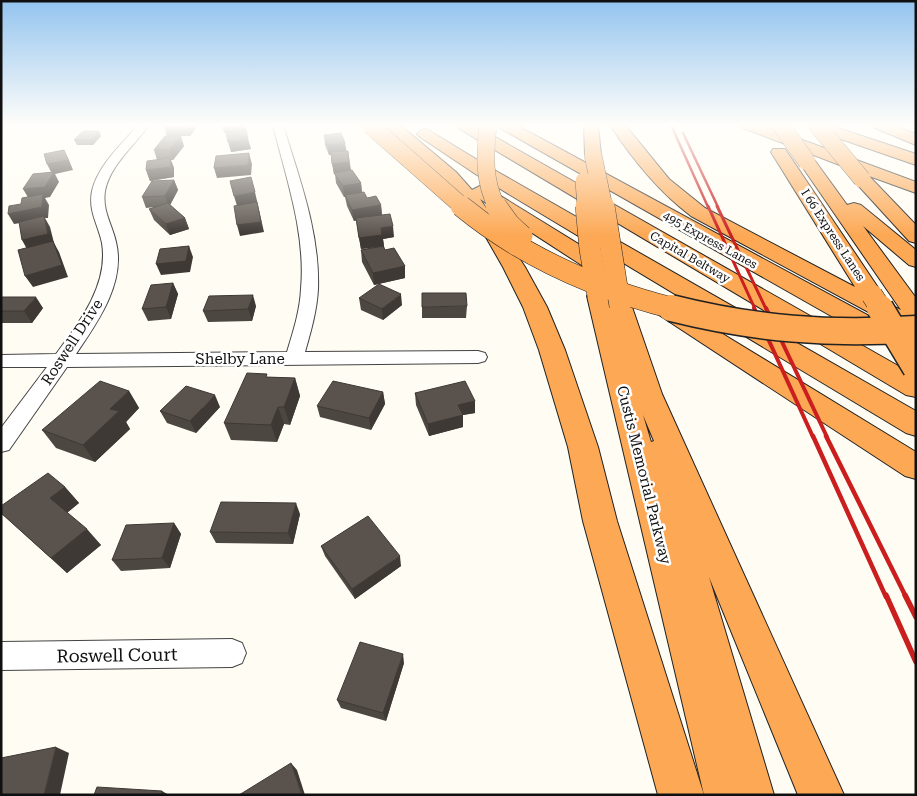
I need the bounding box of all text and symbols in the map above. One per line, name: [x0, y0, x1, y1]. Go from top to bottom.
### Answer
street label: I 66 Express Lanes: [798, 187, 868, 284]
street label: 495 Express Lanes: [660, 208, 760, 272]
street label: Capital Beltway: [647, 228, 733, 286]
street label: Roswell Drive: [38, 296, 106, 388]
street label: Shelby Lane: [195, 350, 285, 368]
street label: Custis Memorial Parkway: [613, 384, 675, 566]
street label: Roswell Court: [56, 643, 178, 667]

